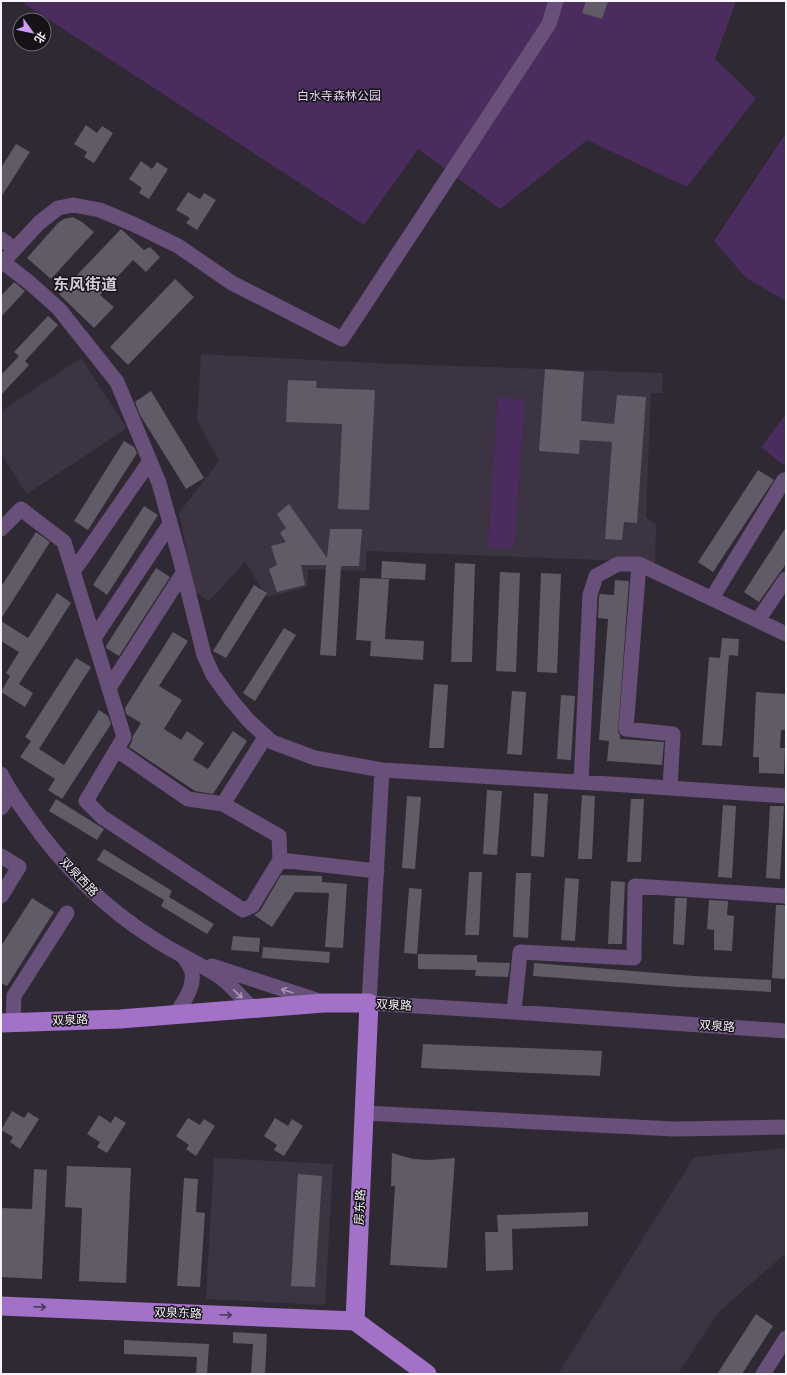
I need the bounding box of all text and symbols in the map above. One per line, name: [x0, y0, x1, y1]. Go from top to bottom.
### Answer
north arrow: [12, 12, 52, 52]
text: 北: [32, 29, 49, 46]
park label: 白水寺森林公园: [297, 88, 381, 103]
district label: 东风街道: [53, 274, 117, 294]
street label: 双泉西路: [57, 854, 101, 899]
one-way arrow: [281, 987, 294, 994]
one-way arrow: [233, 989, 243, 999]
street label: 双泉路: [376, 996, 412, 1013]
street label: 双泉路: [52, 1011, 88, 1028]
street label: 双泉路: [699, 1017, 736, 1034]
street label: 房东路: [351, 1189, 368, 1225]
one-way arrow: [33, 1304, 46, 1311]
street label: 双泉东路: [154, 1304, 202, 1321]
one-way arrow: [219, 1311, 232, 1319]

